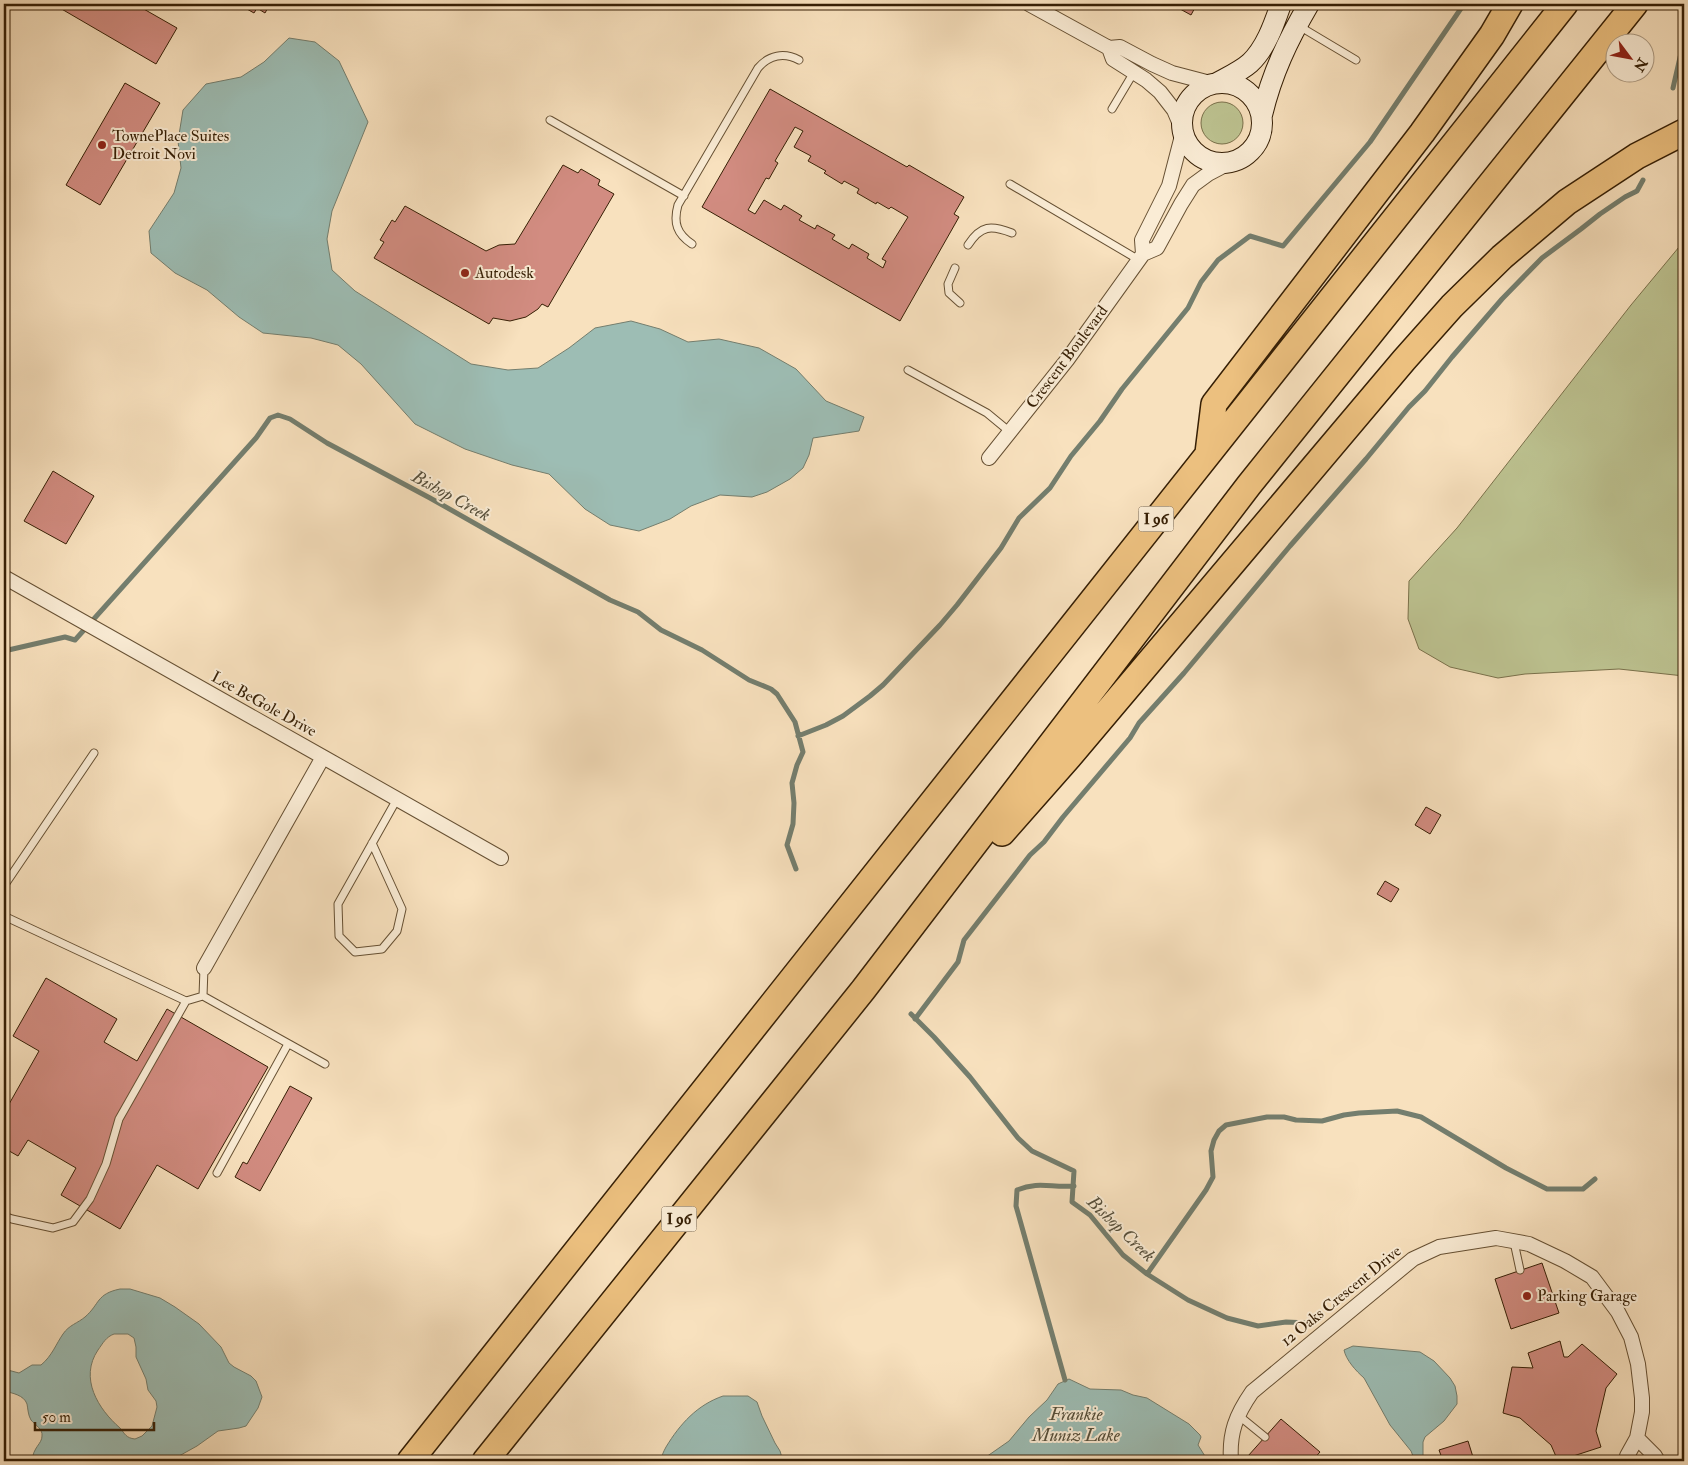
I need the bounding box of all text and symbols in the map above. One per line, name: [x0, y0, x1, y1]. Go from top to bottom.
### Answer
north arrow: [1606, 32, 1656, 82]
text: N: [1630, 54, 1652, 75]
place label: TownePlace Suites Detroit Novi: [112, 126, 229, 164]
marker: TownePlace Suites Detroit Novi: [96, 139, 108, 151]
place label: Autodesk: [474, 263, 534, 283]
marker: Autodesk: [459, 267, 471, 279]
street label: Crescent Boulevard: [1022, 301, 1112, 412]
water label: Bishop Creek: [407, 465, 494, 527]
road number: I 96: [1138, 506, 1174, 532]
street label: Lee BeGole Drive: [208, 667, 320, 741]
water label: Bishop Creek: [1081, 1190, 1160, 1267]
road number: I 96: [662, 1206, 696, 1232]
street label: 12 Oaks Crescent Drive: [1277, 1241, 1406, 1351]
place label: Parking Garage: [1537, 1286, 1637, 1306]
marker: Parking Garage: [1521, 1290, 1533, 1302]
scale bar: [35, 1400, 154, 1432]
water label: Frankie Muniz Lake: [1031, 1403, 1121, 1447]
text: 50 m: [42, 1408, 71, 1427]

